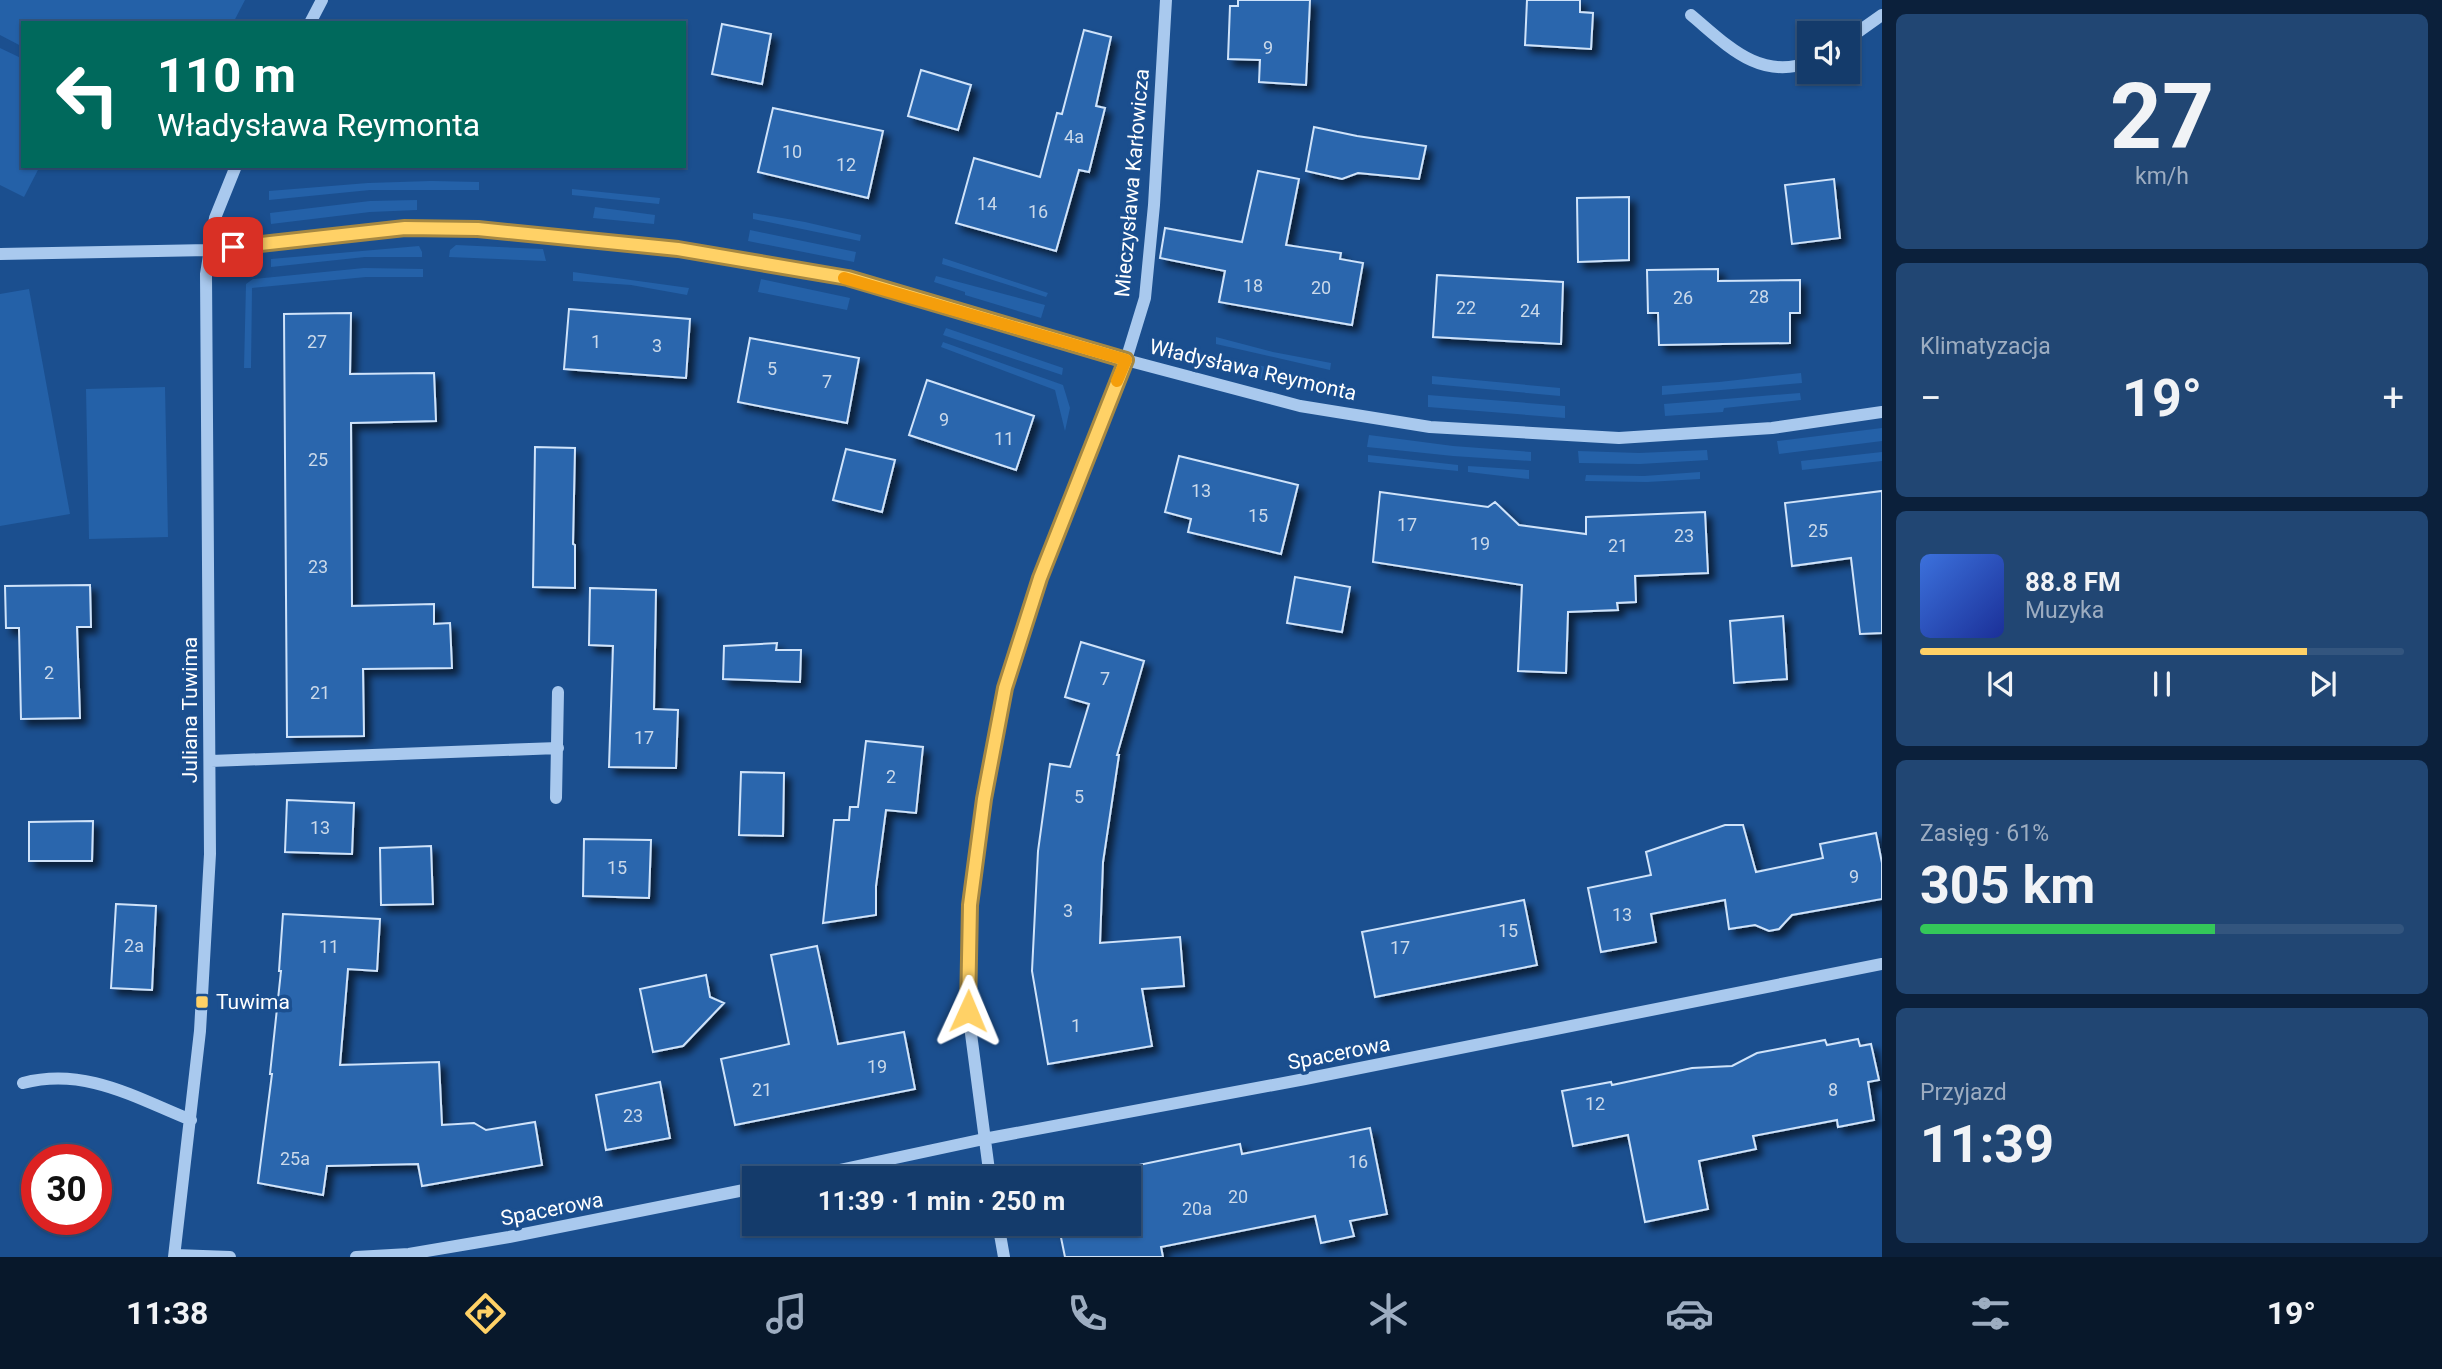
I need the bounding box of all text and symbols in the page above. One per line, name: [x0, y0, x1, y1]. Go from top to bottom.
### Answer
map controls: [1797, 21, 1860, 84]
button: sound: [1797, 21, 1860, 84]
house number: 9: [1263, 37, 1273, 58]
text: 110 m: [157, 47, 296, 104]
icon: left: [42, 49, 133, 140]
text: 27: [2110, 64, 2214, 170]
street label: Mieczysława Karłowicza: [1110, 68, 1154, 298]
text: Władysława Reymonta: [157, 106, 480, 144]
house number: 4a: [1064, 126, 1084, 147]
house number: 10: [782, 141, 802, 162]
house number: 12: [836, 154, 856, 175]
text: km/h: [2135, 163, 2189, 190]
house number: 14: [977, 193, 997, 214]
house number: 16: [1028, 201, 1048, 222]
pin: [203, 217, 263, 277]
icon: arrive: [214, 228, 252, 266]
house number: 18: [1243, 275, 1263, 296]
house number: 20: [1311, 277, 1331, 298]
house number: 28: [1749, 286, 1769, 307]
house number: 26: [1673, 287, 1693, 308]
house number: 22: [1456, 297, 1476, 318]
house number: 24: [1520, 300, 1540, 321]
house number: 27: [307, 331, 327, 352]
house number: 1: [591, 331, 601, 352]
text: Klimatyzacja: [1920, 333, 2051, 360]
street label: Władysława Reymonta: [1147, 334, 1359, 406]
house number: 3: [652, 335, 662, 356]
house number: 5: [767, 358, 777, 379]
text: 19°: [2122, 368, 2202, 429]
house number: 7: [822, 371, 832, 392]
text: −: [1920, 376, 1942, 420]
text: +: [2382, 376, 2404, 420]
house number: 9: [939, 409, 949, 430]
house number: 11: [994, 428, 1014, 449]
house number: 25: [308, 449, 328, 470]
house number: 13: [1191, 480, 1211, 501]
house number: 15: [1248, 505, 1268, 526]
house number: 17: [1397, 514, 1417, 535]
house number: 25: [1808, 520, 1828, 541]
house number: 23: [1674, 525, 1694, 546]
house number: 19: [1470, 533, 1490, 554]
house number: 21: [1608, 535, 1628, 556]
house number: 23: [308, 556, 328, 577]
text: 88.8 FM: [2025, 567, 2121, 597]
text: Muzyka: [2025, 597, 2104, 624]
street label: Juliana Tuwima: [178, 637, 202, 783]
house number: 2: [44, 662, 54, 683]
icon: previous: [1982, 665, 2020, 703]
icon: pause: [2143, 665, 2181, 703]
icon: next: [2304, 665, 2342, 703]
house number: 7: [1100, 668, 1110, 689]
house number: 21: [310, 682, 330, 703]
house number: 17: [634, 727, 654, 748]
house number: 2: [886, 766, 896, 787]
house number: 5: [1074, 786, 1084, 807]
house number: 13: [310, 817, 330, 838]
text: Zasięg · 61%: [1920, 820, 2049, 847]
text: 305 km: [1920, 855, 2095, 916]
house number: 15: [607, 857, 627, 878]
house number: 9: [1849, 866, 1859, 887]
house number: 3: [1063, 900, 1073, 921]
house number: 13: [1612, 904, 1632, 925]
house number: 15: [1498, 920, 1518, 941]
house number: 2a: [124, 935, 144, 956]
house number: 11: [319, 936, 339, 957]
house number: 17: [1390, 937, 1410, 958]
position arrow: [931, 974, 1005, 1048]
place label: Tuwima: [216, 990, 290, 1014]
marker: Tuwima: [194, 994, 210, 1010]
house number: 1: [1071, 1015, 1081, 1036]
street label: Spacerowa: [1286, 1031, 1392, 1075]
house number: 19: [867, 1056, 887, 1077]
house number: 21: [752, 1079, 772, 1100]
house number: 8: [1828, 1079, 1838, 1100]
text: Przyjazd: [1920, 1079, 2007, 1106]
house number: 12: [1585, 1093, 1605, 1114]
house number: 23: [623, 1105, 643, 1126]
text: 11:39: [1920, 1114, 2054, 1175]
speed limit sign: 30: [21, 1144, 112, 1235]
house number: 25a: [280, 1148, 310, 1169]
house number: 16: [1348, 1151, 1368, 1172]
text: 11:39 · 1 min · 250 m: [818, 1186, 1065, 1216]
house number: 20: [1228, 1186, 1248, 1207]
street label: Spacerowa: [499, 1187, 605, 1231]
house number: 20a: [1182, 1198, 1212, 1219]
icon: directions: [461, 1289, 510, 1338]
icon: music: [762, 1289, 811, 1338]
icon: phone: [1063, 1289, 1112, 1338]
icon: climate: [1364, 1289, 1413, 1338]
icon: car: [1665, 1289, 1714, 1338]
icon: filters: [1966, 1289, 2015, 1338]
text: 11:38: [126, 1294, 208, 1332]
text: 19°: [2267, 1294, 2316, 1332]

